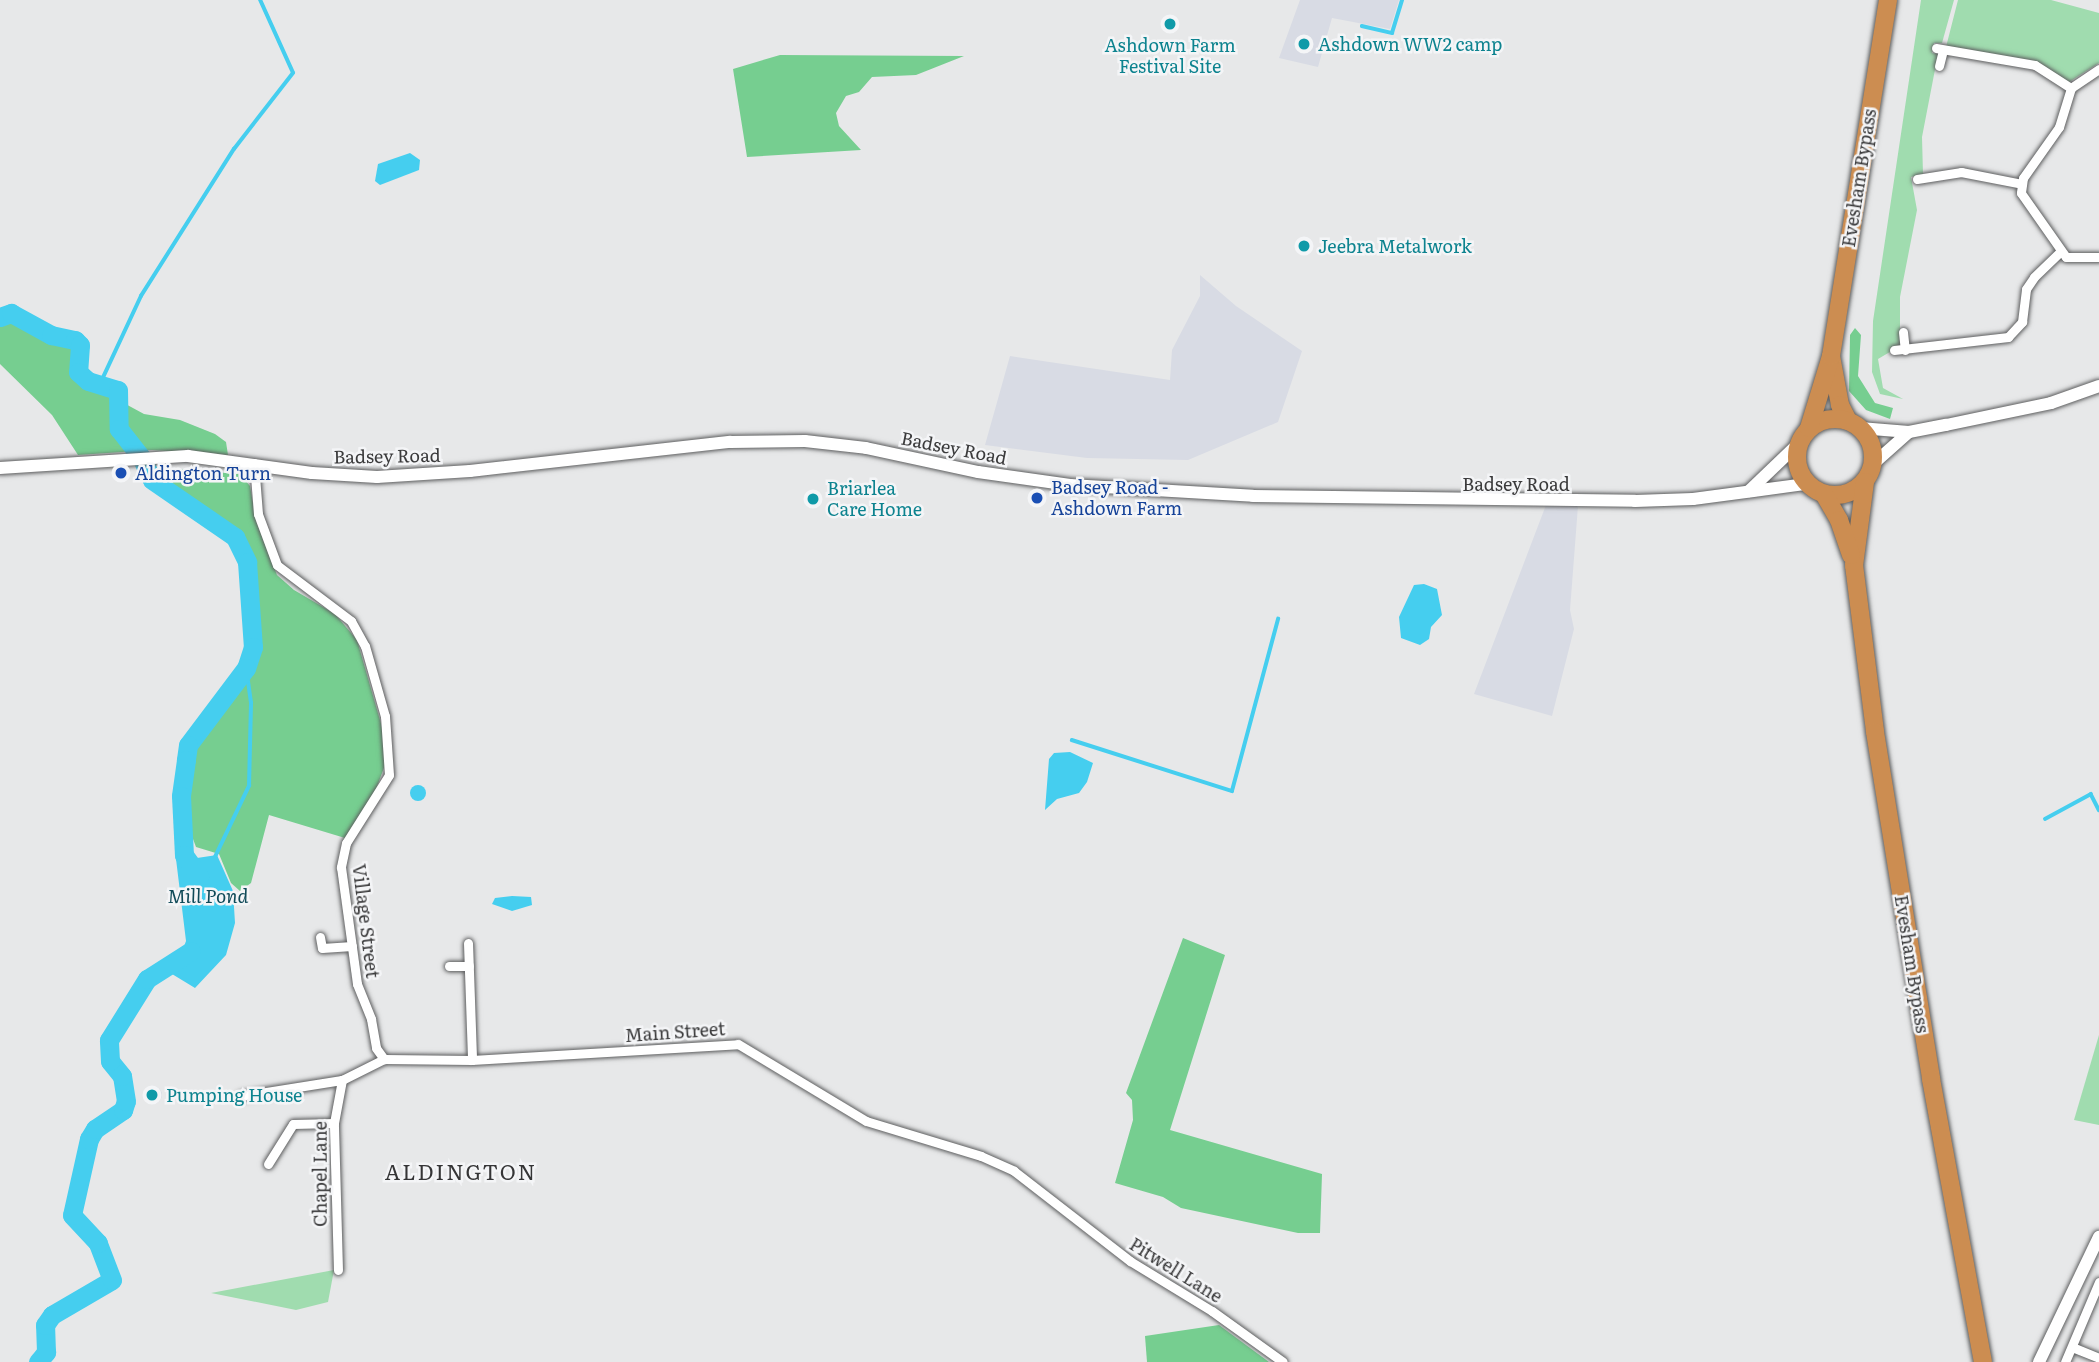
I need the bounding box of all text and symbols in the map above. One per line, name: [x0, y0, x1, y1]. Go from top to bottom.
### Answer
marker: Ashdown Farm Festival Site: [1162, 16, 1178, 32]
place label: Ashdown WW2 camp: [1318, 33, 1502, 55]
place label: Ashdown Farm Festival Site: [1104, 35, 1236, 78]
marker: Ashdown WW2 camp: [1296, 36, 1312, 52]
street label: Evesham Bypass: [1837, 107, 1881, 249]
place label: Jeebra Metalwork: [1318, 235, 1472, 257]
marker: Jeebra Metalwork: [1296, 238, 1312, 254]
street label: Badsey Road: [899, 427, 1009, 469]
street label: Badsey Road: [333, 444, 441, 468]
place label: Aldington Turn: [135, 462, 271, 484]
marker: Aldington Turn: [113, 465, 129, 481]
street label: Badsey Road: [1462, 473, 1570, 495]
place label: Badsey Road - Ashdown Farm: [1051, 477, 1182, 520]
place label: Briarlea Care Home: [827, 478, 922, 520]
marker: Badsey Road - Ashdown Farm: [1029, 490, 1045, 506]
marker: Briarlea Care Home: [805, 491, 821, 507]
street label: Village Street: [348, 863, 384, 979]
water label: Mill Pond: [168, 885, 248, 907]
street label: Evesham Bypass: [1890, 893, 1934, 1035]
street label: Main Street: [624, 1018, 726, 1046]
place label: Pumping House: [166, 1084, 302, 1106]
marker: Pumping House: [144, 1087, 160, 1103]
street label: Chapel Lane: [309, 1121, 331, 1227]
district label: ALDINGTON: [386, 1158, 536, 1184]
street label: Pitwell Lane: [1126, 1233, 1226, 1307]

